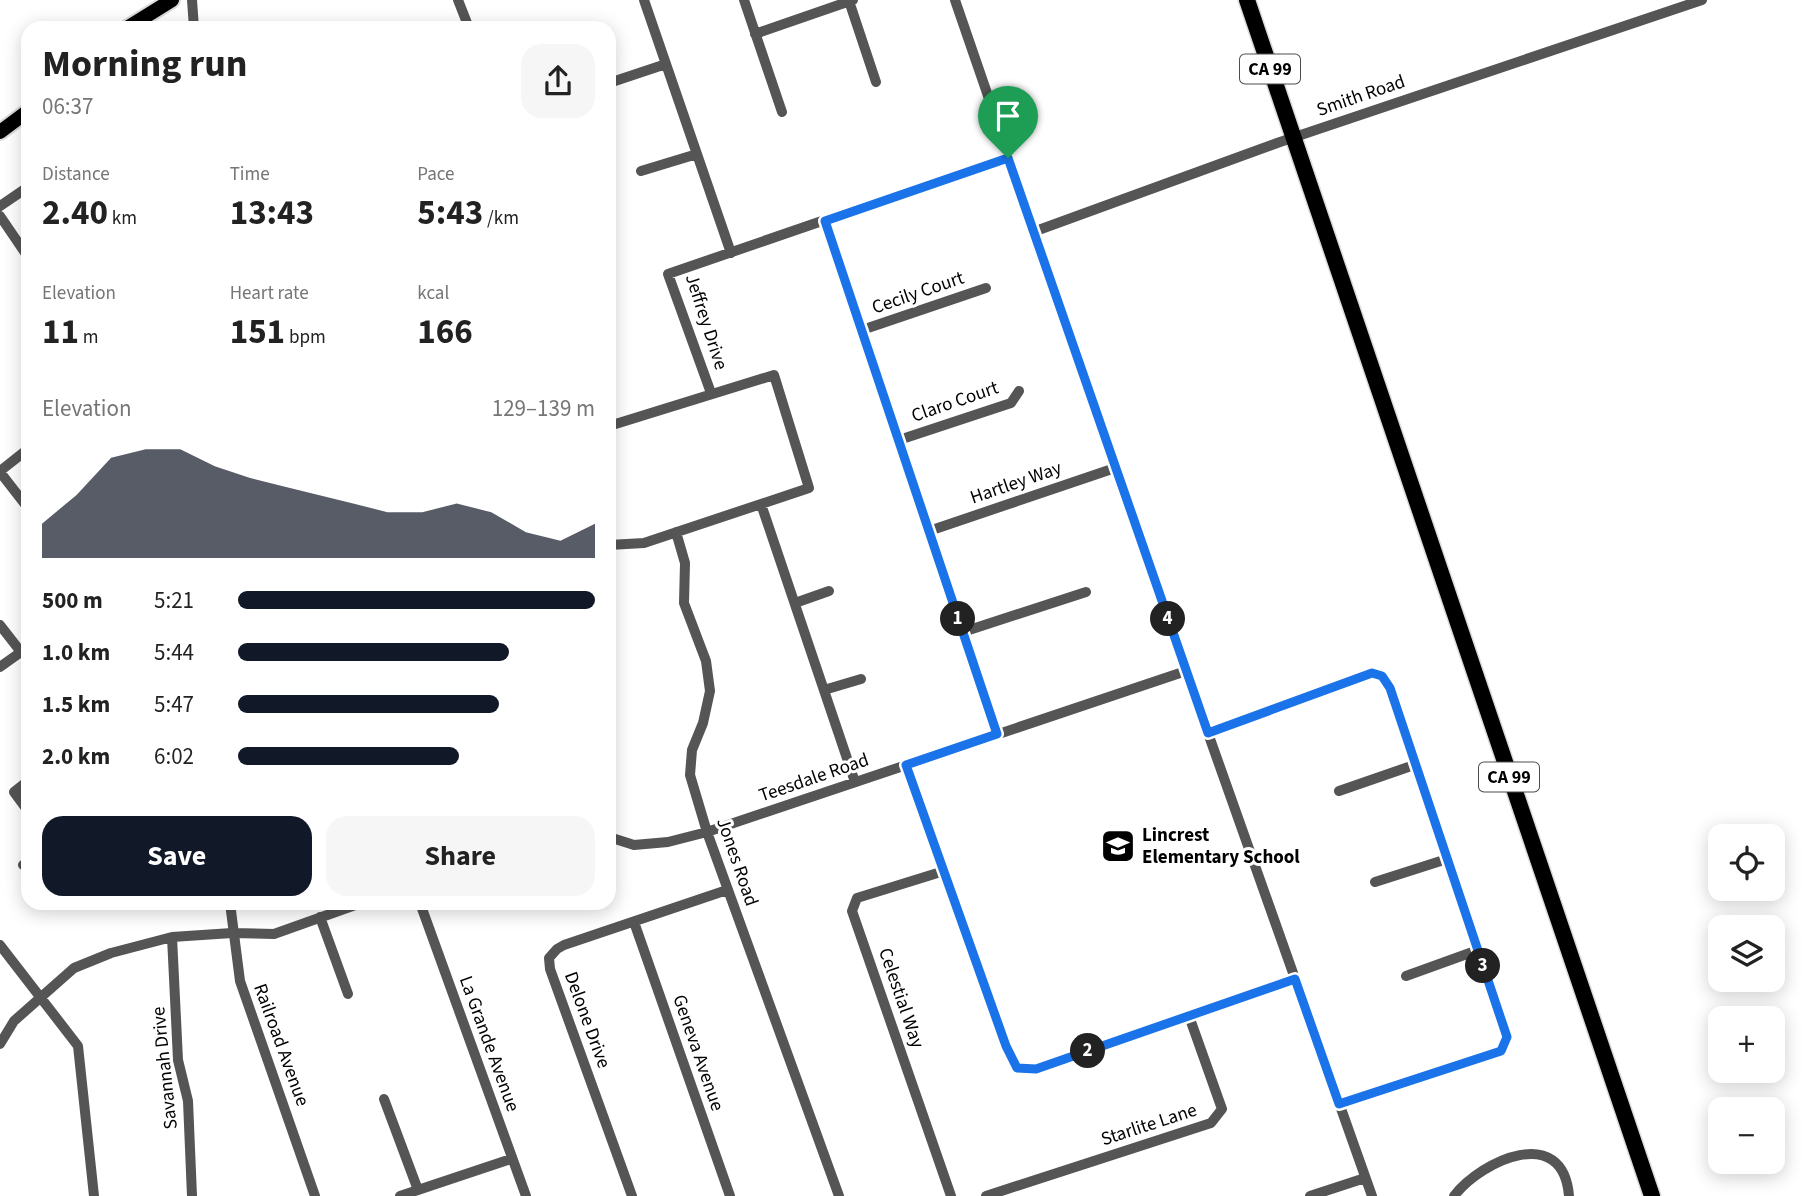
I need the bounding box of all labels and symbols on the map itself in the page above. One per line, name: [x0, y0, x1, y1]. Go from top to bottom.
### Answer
road number: CA 99: [1240, 55, 1300, 84]
street label: Smith Road: [1313, 68, 1409, 124]
pin: [978, 86, 1038, 158]
street label: Cecily Court: [868, 264, 968, 321]
street label: Jeffrey Drive: [678, 271, 734, 373]
street label: Claro Court: [908, 374, 1003, 429]
street label: Hartley Way: [967, 455, 1065, 511]
pin: 1: [940, 602, 976, 636]
pin: 4: [1150, 602, 1186, 636]
street label: Teesdale Road: [755, 747, 873, 809]
road number: CA 99: [1479, 762, 1539, 792]
street label: Jones Road: [709, 814, 765, 910]
place label: Lincrest Elementary School: [1142, 822, 1300, 871]
school or university icon: Lincrest Elementary School: [1099, 827, 1137, 865]
street label: Celestial Way: [871, 944, 931, 1052]
pin: 3: [1466, 948, 1500, 984]
street label: Delone Drive: [557, 968, 617, 1072]
street label: La Grande Avenue: [452, 972, 526, 1116]
street label: Railroad Avenue: [246, 980, 316, 1110]
street label: Geneva Avenue: [665, 991, 731, 1115]
street label: Savannah Drive: [145, 1005, 185, 1131]
pin: 2: [1070, 1034, 1106, 1068]
street label: Starlite Lane: [1098, 1097, 1200, 1153]

